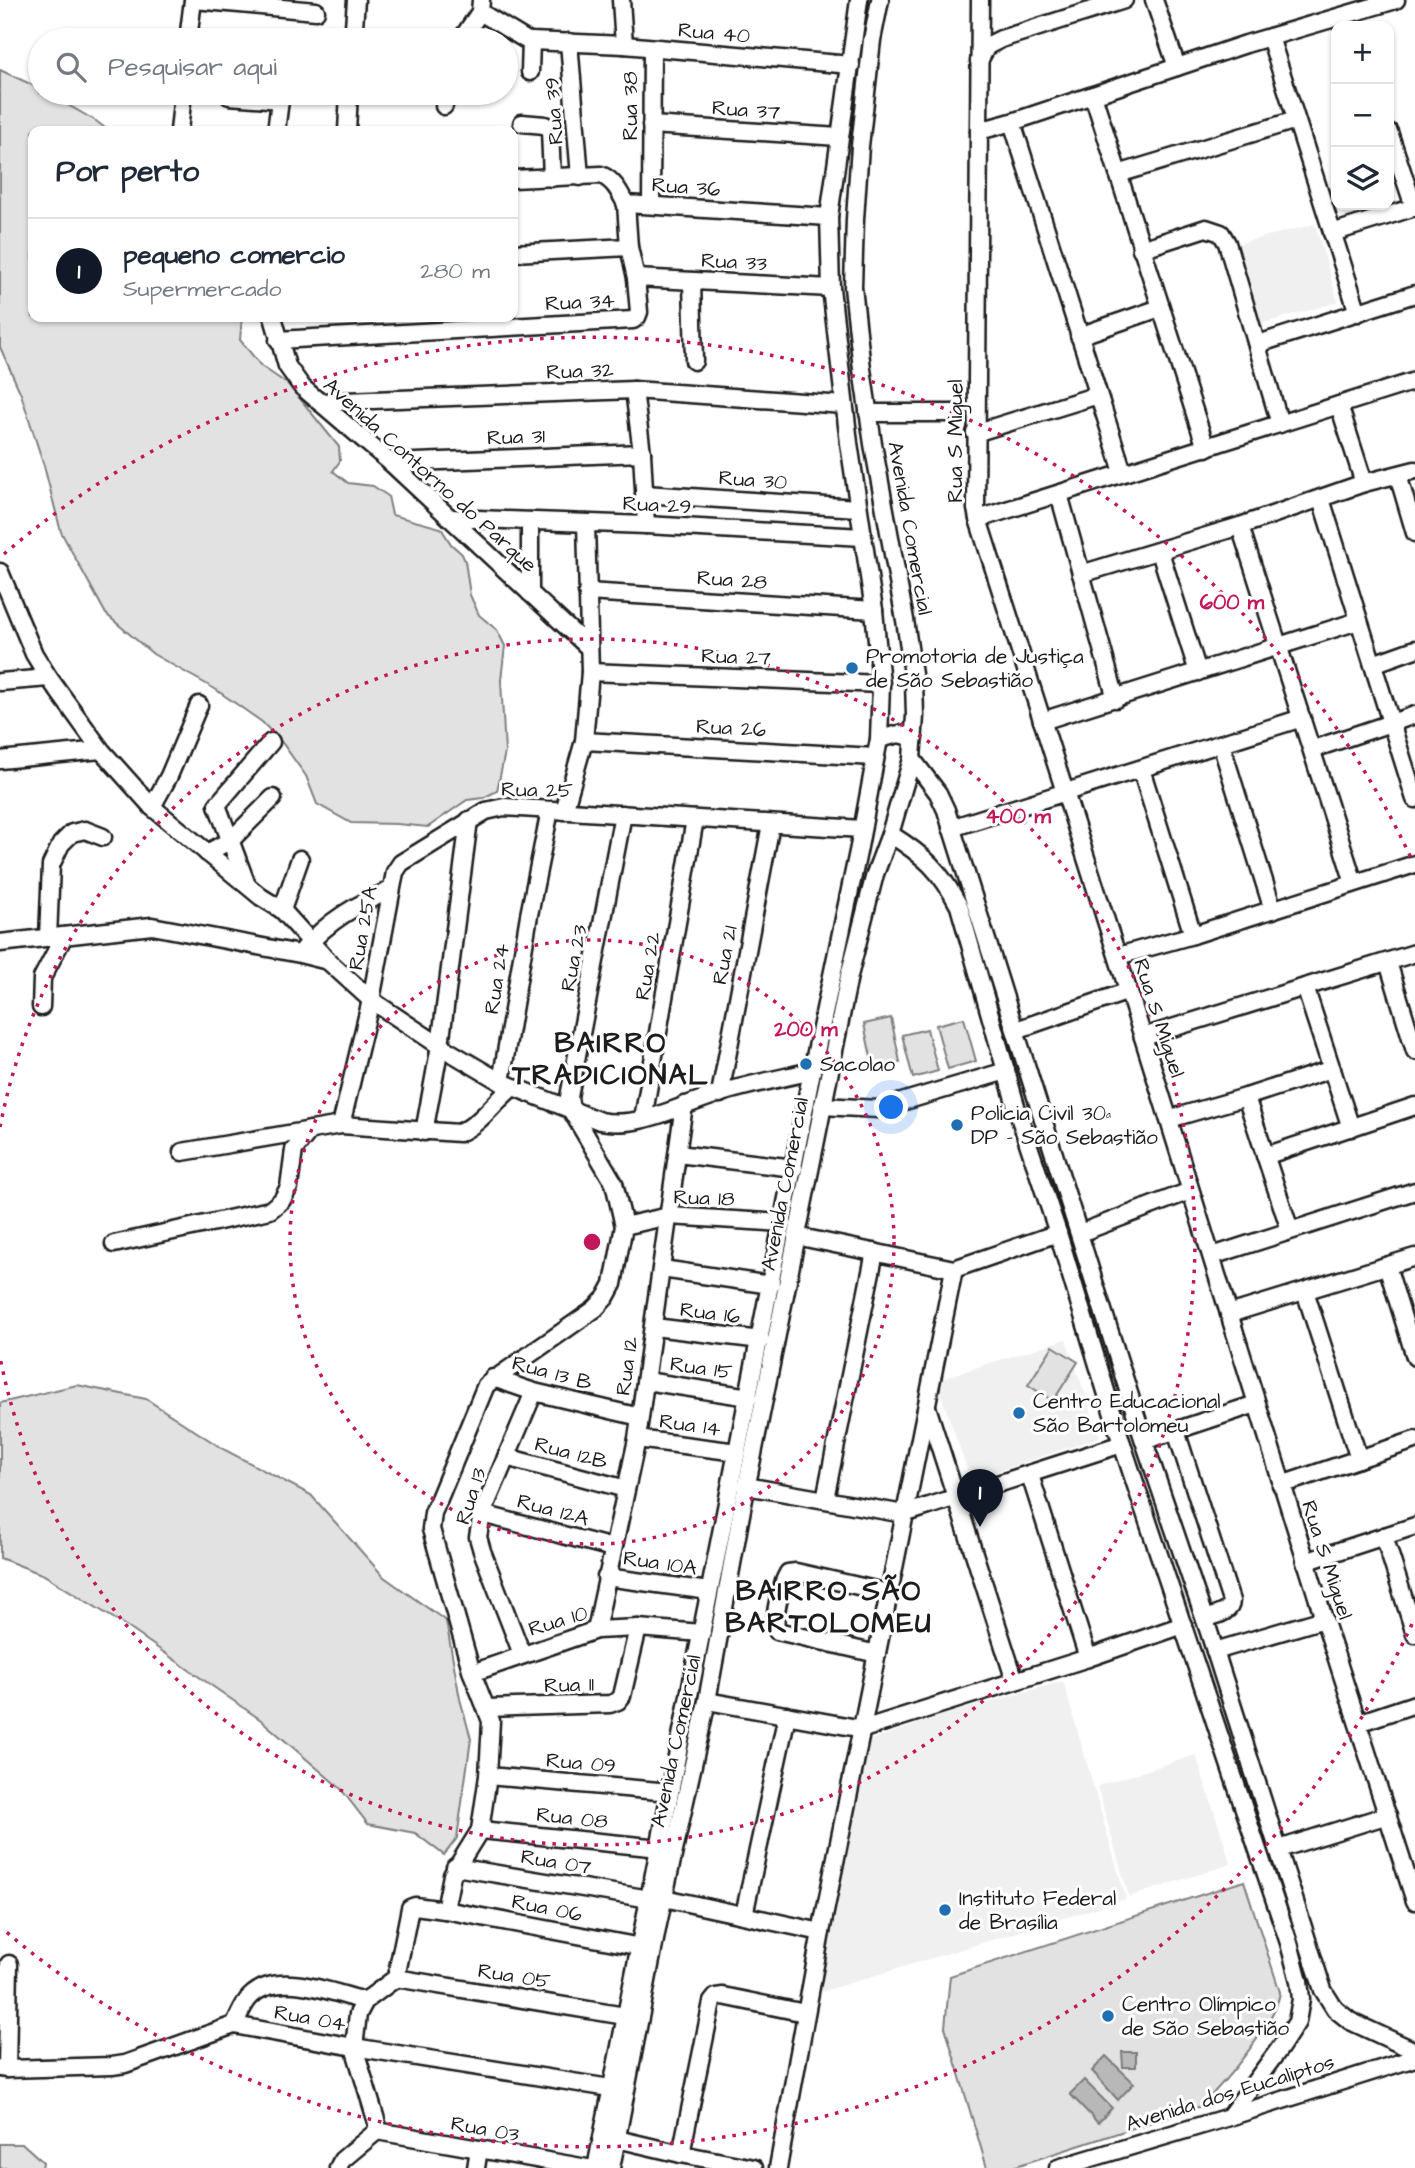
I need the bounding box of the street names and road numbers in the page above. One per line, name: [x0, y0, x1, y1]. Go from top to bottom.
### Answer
street label: Rua 40: [677, 15, 751, 51]
street label: Rua 38: [616, 71, 645, 141]
street label: Rua 39: [537, 76, 571, 146]
street label: Rua 37: [711, 93, 781, 127]
street label: Rua 36: [651, 170, 721, 204]
street label: Rua 33: [700, 246, 768, 278]
street label: Rua 34: [544, 286, 616, 318]
street label: Rua 32: [546, 355, 614, 387]
street label: Avenida Contorno do Parque: [317, 371, 543, 579]
street label: Rua S Miguel: [941, 379, 972, 503]
street label: Rua 31: [486, 421, 546, 453]
street label: Avenida Comercial: [880, 439, 940, 617]
street label: Rua 30: [718, 463, 788, 497]
street label: Rua 29: [622, 489, 692, 521]
street label: Rua 28: [696, 563, 768, 597]
street label: Rua 27: [701, 641, 771, 673]
street label: Rua 26: [695, 712, 767, 744]
street label: Rua 25: [501, 775, 573, 805]
street label: Rua 25A: [341, 883, 385, 972]
street label: Rua 23: [553, 922, 595, 994]
street label: Rua 21: [705, 923, 745, 987]
street label: Rua 22: [628, 930, 668, 1002]
street label: Rua 24: [477, 942, 517, 1016]
street label: Rua S Miguel: [1124, 955, 1192, 1082]
street label: Avenida Comercial: [754, 1095, 816, 1273]
street label: Rua 18: [673, 1182, 735, 1214]
street label: Rua 16: [678, 1295, 742, 1331]
street label: Rua 12: [609, 1335, 645, 1397]
street label: Rua 13 B: [509, 1348, 595, 1398]
street label: Rua 15: [668, 1349, 734, 1387]
street label: Rua 14: [657, 1406, 723, 1444]
street label: Rua 12B: [531, 1429, 611, 1477]
street label: Rua 13: [448, 1464, 494, 1528]
street label: Rua 12A: [514, 1487, 592, 1534]
street label: Rua S Miguel: [1292, 1497, 1360, 1624]
street label: Rua 10A: [621, 1543, 699, 1583]
street label: Rua 10: [525, 1598, 591, 1644]
street label: Avenida Comercial: [644, 1652, 708, 1830]
street label: Rua 11: [543, 1670, 595, 1700]
street label: Rua 09: [545, 1746, 617, 1780]
street label: Rua 08: [535, 1800, 609, 1836]
street label: Rua 07: [519, 1842, 593, 1882]
street label: Rua 06: [509, 1887, 585, 1929]
street label: Rua 05: [476, 1956, 552, 1996]
street label: Rua 04: [272, 1997, 348, 2039]
street label: Avenida dos Eucaliptos: [1122, 2047, 1338, 2140]
street label: Rua 03: [449, 2109, 522, 2149]

